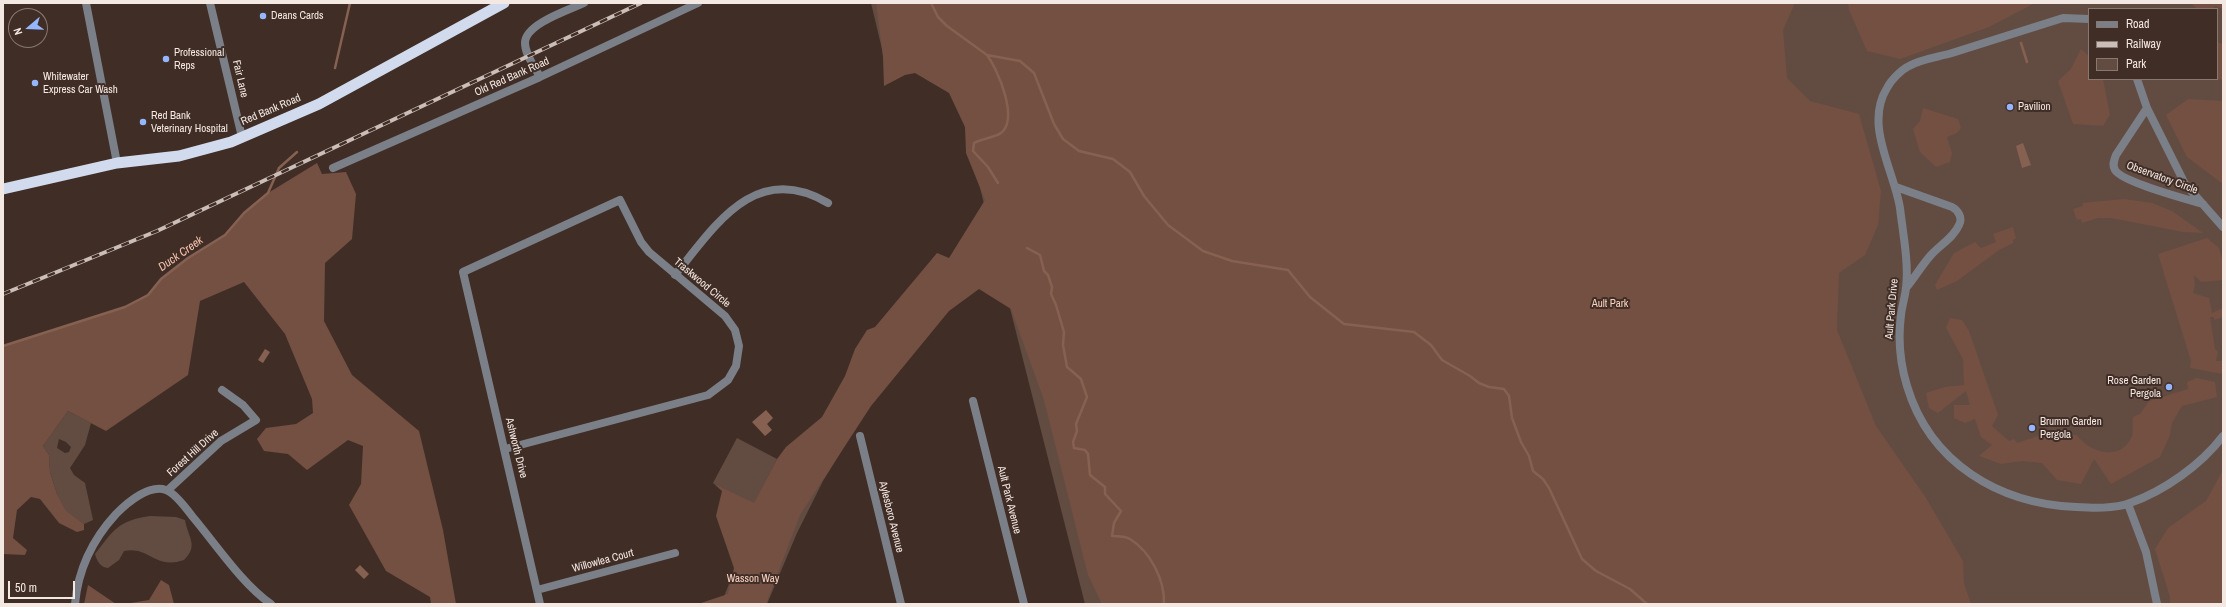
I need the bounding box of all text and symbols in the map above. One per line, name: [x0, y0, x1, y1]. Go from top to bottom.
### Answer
north arrow: [8, 8, 48, 48]
legend: [2088, 8, 2218, 80]
place label: Deans Cards: [271, 9, 324, 23]
marker: Deans Cards: [258, 11, 268, 21]
text: Road: [2126, 16, 2150, 32]
text: N: [10, 26, 25, 37]
text: Railway: [2126, 36, 2161, 52]
place label: Professional Reps: [174, 46, 224, 72]
marker: Professional Reps: [161, 54, 171, 64]
street label: Old Red Bank Road: [473, 55, 551, 99]
text: Park: [2126, 56, 2146, 72]
street label: Fair Lane: [229, 59, 251, 99]
place label: Whitewater Express Car Wash: [43, 70, 118, 96]
marker: Whitewater Express Car Wash: [30, 78, 40, 88]
street label: Red Bank Road: [239, 91, 303, 129]
place label: Pavilion: [2018, 100, 2051, 114]
marker: Pavilion: [2005, 102, 2015, 112]
place label: Red Bank Veterinary Hospital: [151, 109, 228, 135]
marker: Red Bank Veterinary Hospital: [138, 117, 148, 127]
street label: Observatory Circle: [2124, 159, 2200, 197]
water label: Duck Creek: [156, 233, 206, 275]
street label: Traskwood Circle: [671, 255, 733, 311]
street label: Ault Park Drive: [1883, 278, 1901, 340]
park label: Ault Park: [1592, 297, 1628, 311]
place label: Rose Garden Pergola: [2107, 374, 2161, 400]
marker: Rose Garden Pergola: [2164, 382, 2174, 392]
place label: Brumm Garden Pergola: [2040, 415, 2102, 441]
street label: Ashworth Drive: [502, 416, 530, 480]
marker: Brumm Garden Pergola: [2027, 423, 2037, 433]
street label: Forest Hill Drive: [165, 426, 221, 480]
street label: Ault Park Avenue: [994, 465, 1024, 535]
street label: Aylesboro Avenue: [876, 480, 906, 554]
street label: Willowlea Court: [571, 546, 635, 576]
park label: Wasson Way: [727, 572, 779, 586]
scale bar: [10, 573, 77, 599]
text: 50 m: [15, 580, 37, 596]

